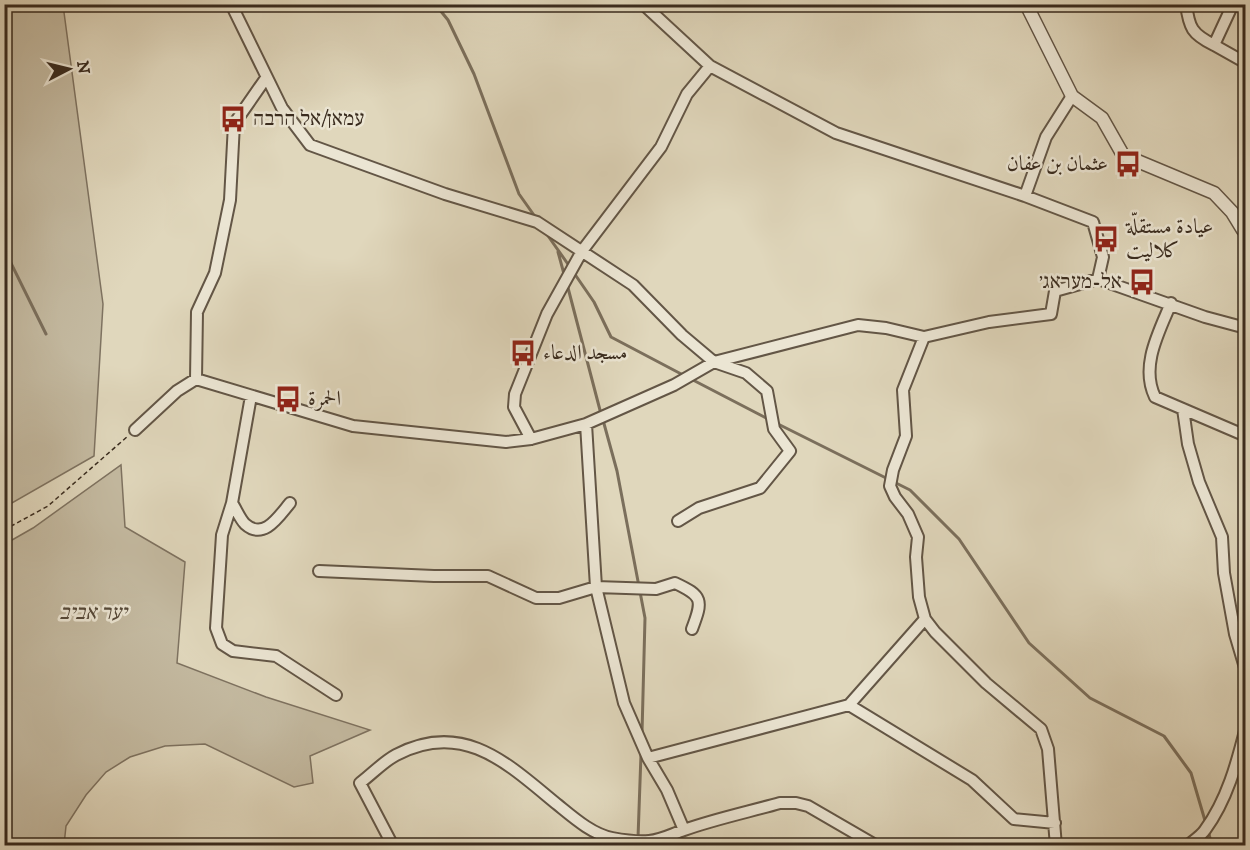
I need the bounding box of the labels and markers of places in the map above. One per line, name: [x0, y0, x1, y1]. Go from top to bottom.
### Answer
bus stop icon: עמאן/אל הרבה: [218, 104, 248, 134]
place label: עמאן/אל הרבה: [253, 106, 364, 132]
bus stop icon: عثمان بن عفان: [1113, 149, 1143, 179]
place label: عثمان بن عفان: [1007, 151, 1108, 177]
place label: عيادة مستقلّة كلاليت: [1125, 211, 1213, 264]
bus stop icon: عيادة مستقلّة كلاليت: [1091, 224, 1121, 254]
bus stop icon: אל-מעראג׳: [1127, 267, 1157, 297]
place label: אל-מעראג׳: [1039, 269, 1122, 295]
bus stop icon: مسجد الدعاء: [508, 338, 538, 368]
place label: مسجد الدعاء: [543, 340, 627, 366]
bus stop icon: الحمرة: [273, 384, 303, 414]
place label: الحمرة: [308, 386, 341, 412]

